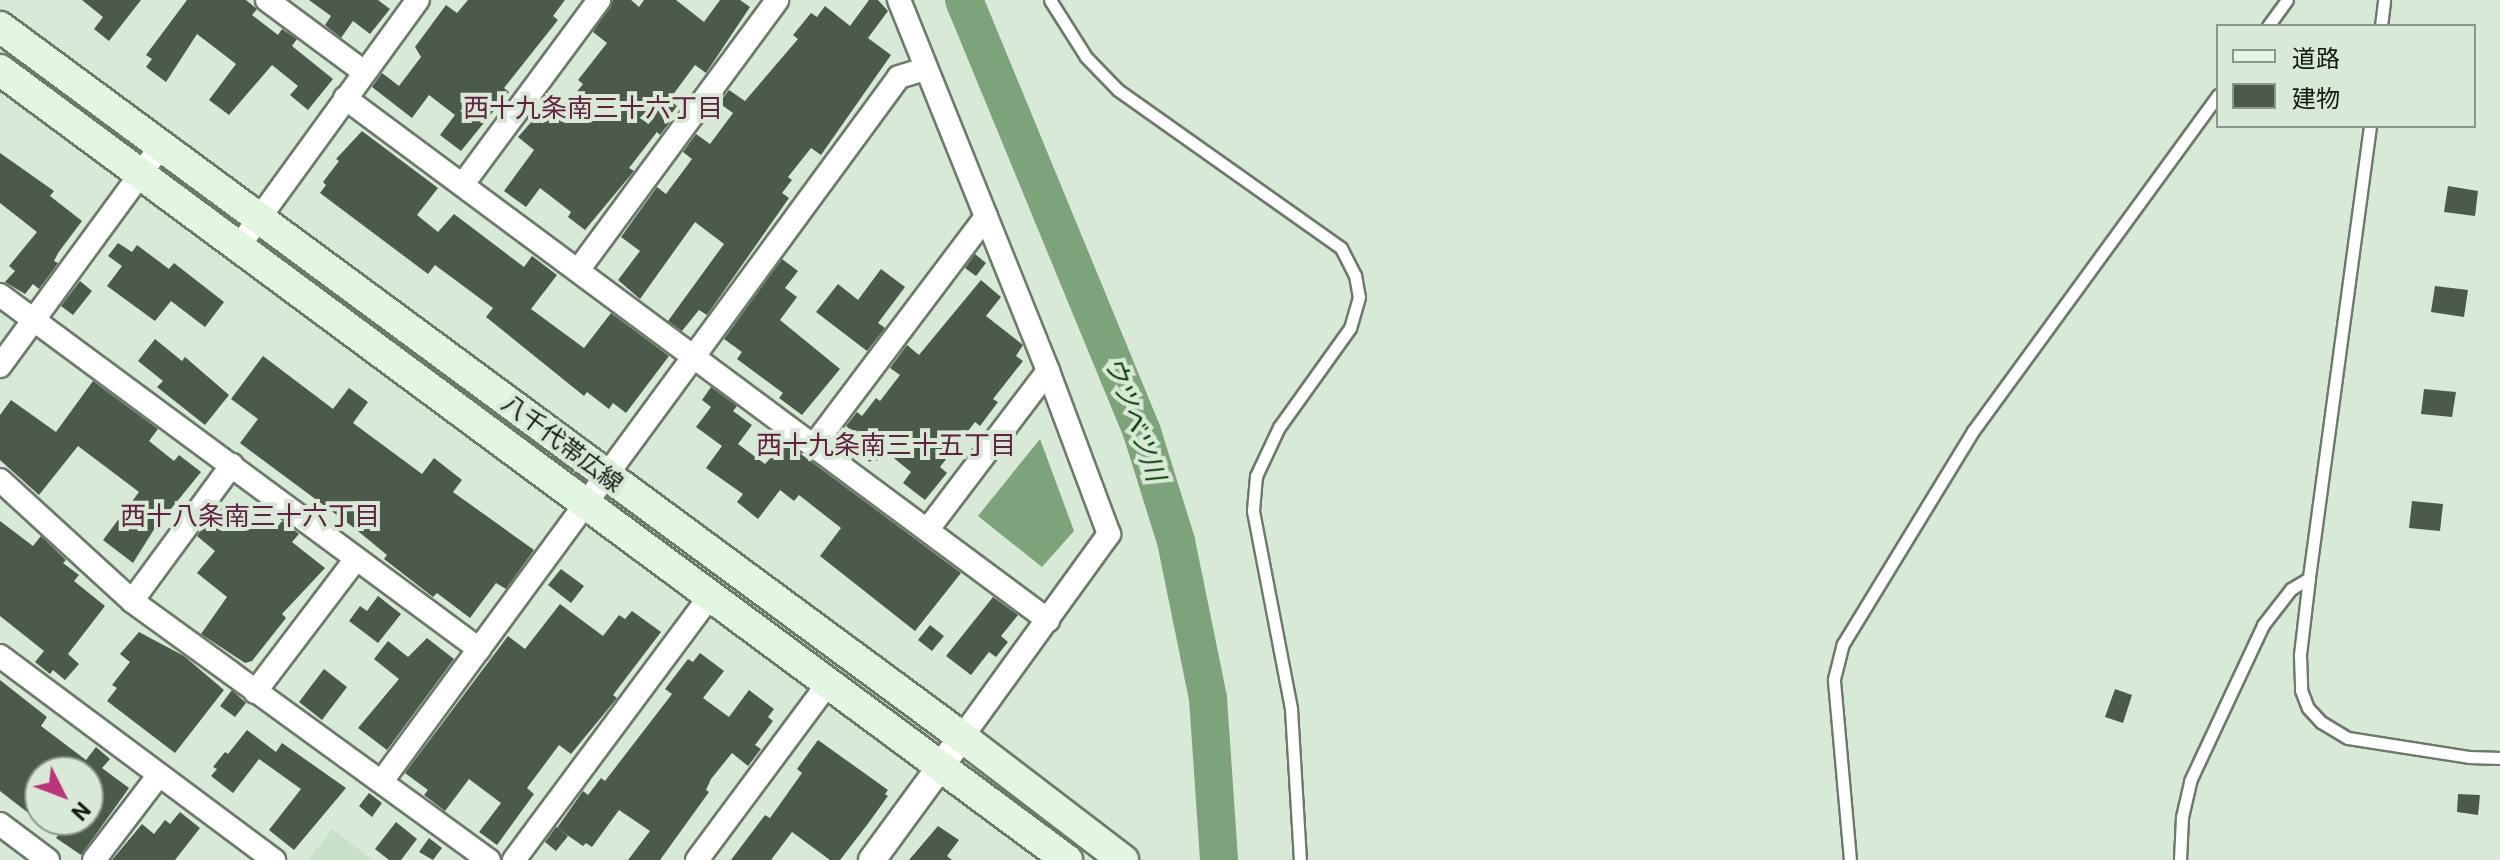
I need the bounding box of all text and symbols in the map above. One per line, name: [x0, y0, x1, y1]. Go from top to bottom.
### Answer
legend: [2216, 24, 2476, 128]
text: 道路: [2292, 45, 2340, 73]
text: 建物: [2292, 85, 2340, 113]
district label: 西十九条南三十六丁目: [463, 93, 723, 125]
water label: ウツベツ川: [1097, 353, 1171, 485]
street label: 八千代帯広線: [496, 389, 628, 499]
district label: 西十九条南三十五丁目: [756, 430, 1016, 462]
district label: 西十八条南三十六丁目: [120, 501, 380, 533]
north arrow: [24, 756, 104, 836]
text: N: [66, 797, 95, 825]

